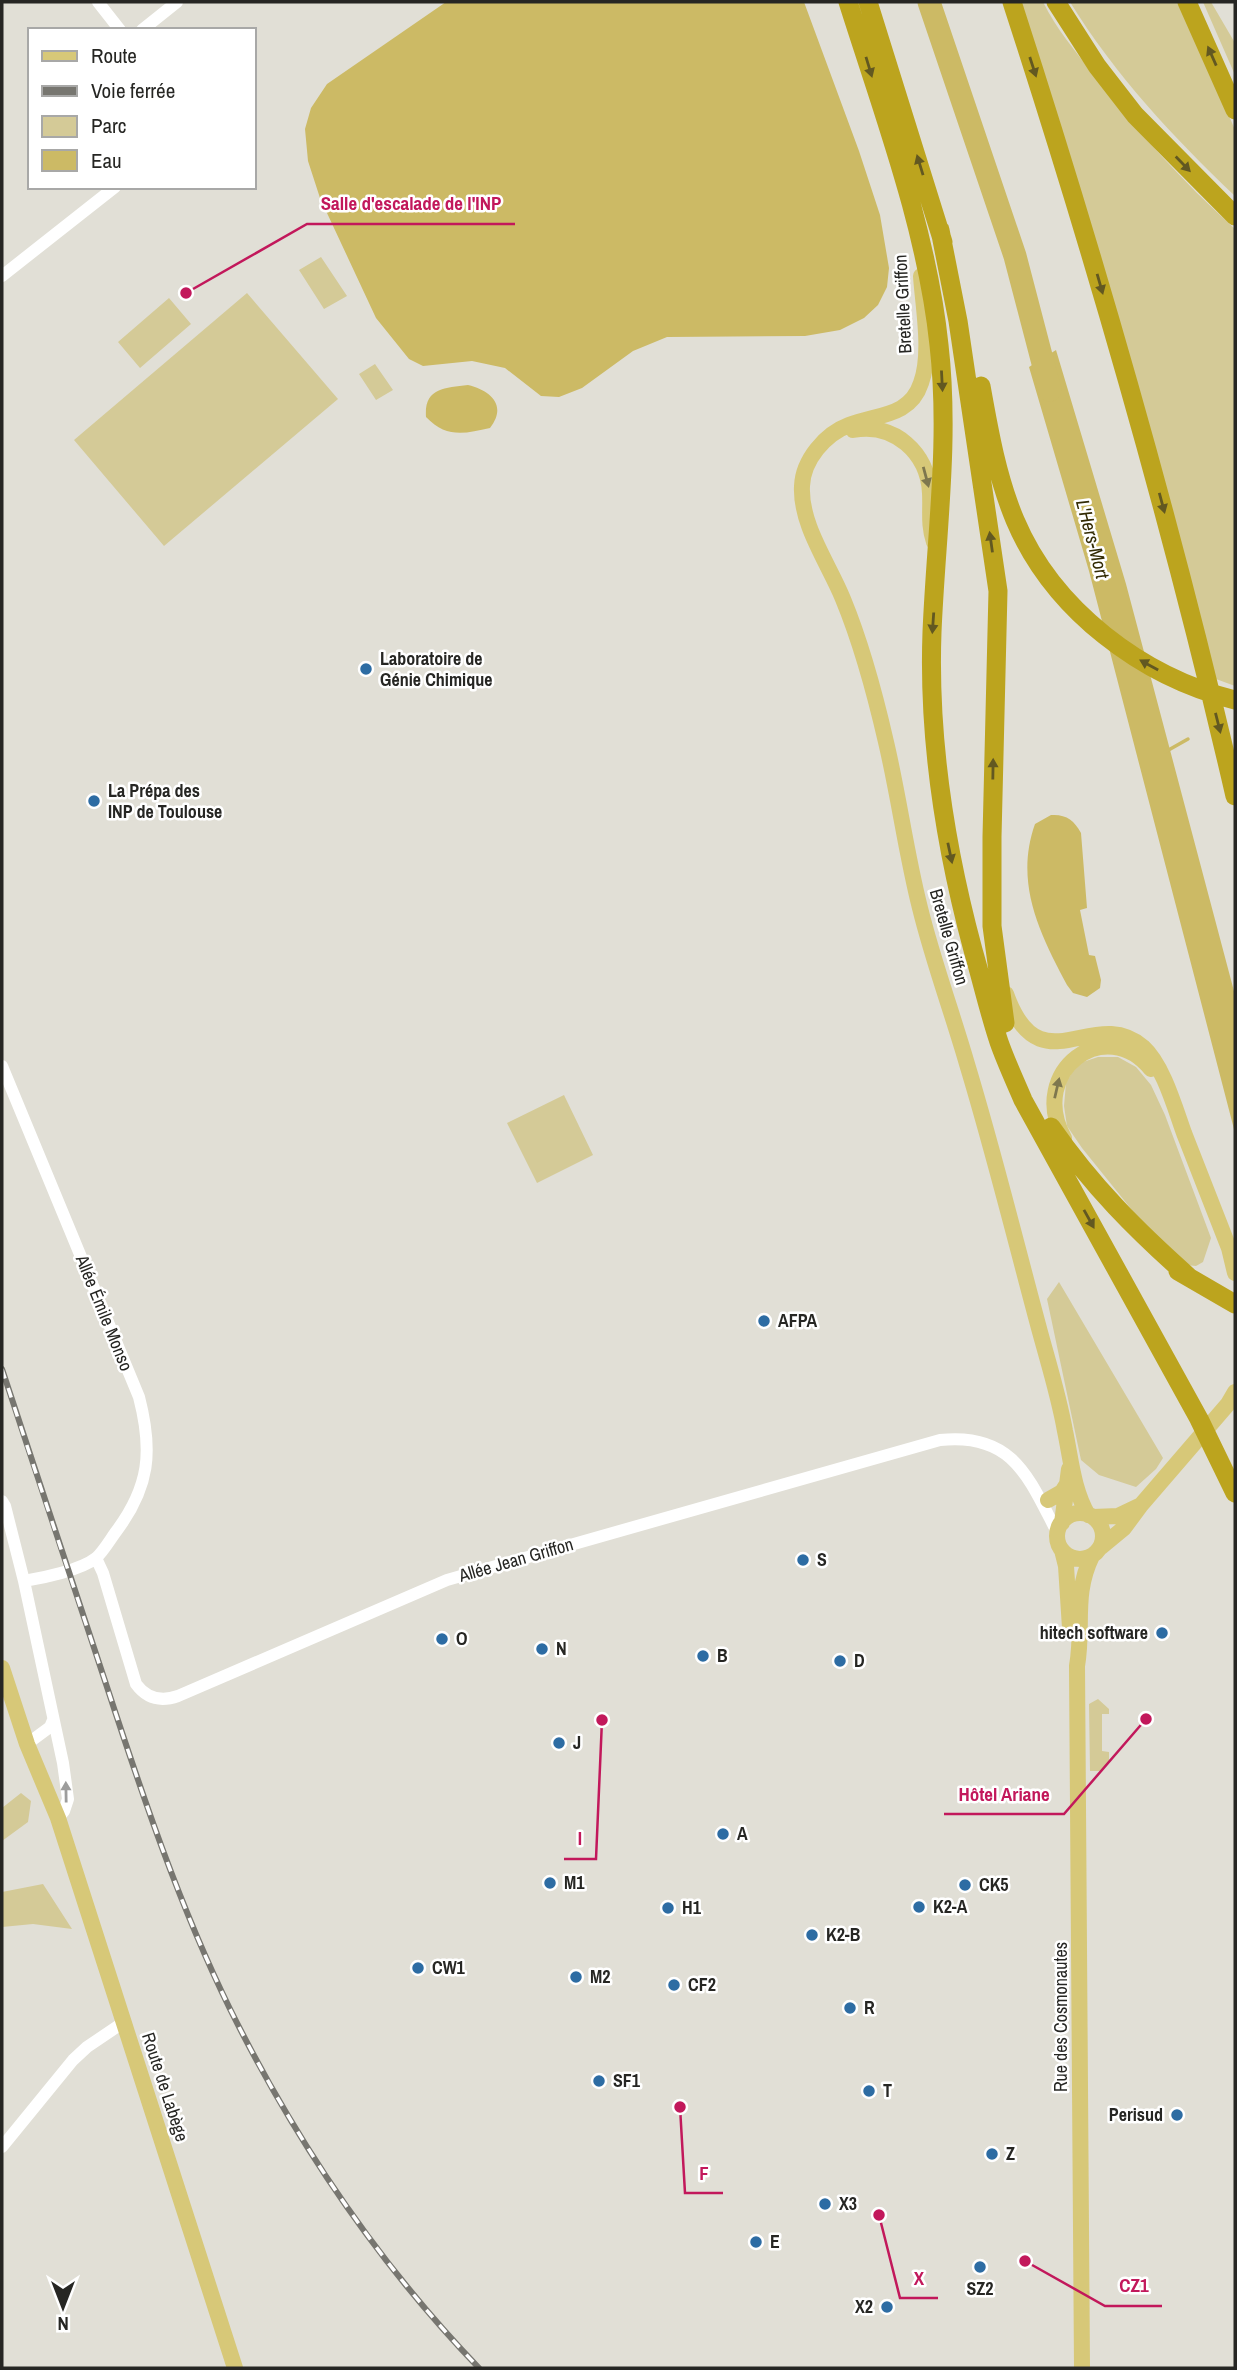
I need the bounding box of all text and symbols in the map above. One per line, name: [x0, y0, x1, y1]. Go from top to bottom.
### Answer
legend: [28, 28, 256, 189]
text: Route: [91, 41, 137, 70]
one-way arrow: [1206, 46, 1218, 66]
one-way arrow: [1028, 56, 1039, 77]
one-way arrow: [864, 57, 874, 78]
text: Voie ferrée: [91, 76, 175, 105]
text: Parc: [91, 111, 126, 140]
text: Eau: [91, 146, 122, 175]
one-way arrow: [914, 154, 925, 175]
one-way arrow: [1174, 155, 1191, 172]
callout: Salle d'escalade de l'INP: [307, 184, 515, 224]
text: Salle d'escalade de l'INP: [321, 190, 501, 216]
street label: Bretelle Griffon: [887, 254, 918, 354]
one-way arrow: [1095, 274, 1105, 295]
one-way arrow: [937, 370, 948, 392]
one-way arrow: [921, 466, 932, 488]
one-way arrow: [1157, 492, 1168, 514]
water label: L'Hers-Mort: [1070, 497, 1116, 582]
one-way arrow: [985, 531, 996, 553]
one-way arrow: [927, 612, 938, 634]
place label: Laboratoire de Génie Chimique: [380, 646, 492, 692]
one-way arrow: [1140, 659, 1159, 671]
marker: Laboratoire de Génie Chimique: [358, 661, 374, 677]
one-way arrow: [1213, 712, 1224, 734]
one-way arrow: [988, 757, 999, 779]
place label: La Prépa des INP de Toulouse: [108, 778, 222, 824]
marker: La Prépa des INP de Toulouse: [86, 793, 102, 809]
one-way arrow: [944, 842, 955, 864]
street label: Bretelle Griffon: [924, 886, 975, 988]
one-way arrow: [1051, 1077, 1062, 1099]
one-way arrow: [1083, 1209, 1095, 1229]
street label: Allée Émile Monso: [69, 1250, 139, 1375]
place label: AFPA: [778, 1308, 817, 1333]
marker: AFPA: [756, 1313, 772, 1329]
street label: Allée Jean Griffon: [455, 1531, 576, 1588]
place label: S: [817, 1547, 827, 1572]
marker: S: [795, 1552, 811, 1568]
place label: hitech software: [1040, 1620, 1148, 1645]
marker: hitech software: [1154, 1625, 1170, 1641]
place label: O: [456, 1626, 467, 1651]
marker: O: [434, 1631, 450, 1647]
place label: N: [556, 1636, 567, 1661]
marker: N: [534, 1641, 550, 1657]
place label: B: [717, 1643, 728, 1668]
marker: B: [695, 1648, 711, 1664]
place label: D: [854, 1648, 865, 1673]
marker: D: [832, 1653, 848, 1669]
place label: J: [573, 1730, 581, 1755]
marker: J: [551, 1735, 567, 1751]
callout: Hôtel Ariane: [944, 1774, 1064, 1814]
one-way arrow: [60, 1780, 72, 1802]
text: Hôtel Ariane: [958, 1781, 1050, 1807]
callout: I: [564, 1819, 596, 1859]
place label: A: [737, 1821, 748, 1846]
text: I: [578, 1825, 582, 1851]
marker: A: [715, 1826, 731, 1842]
place label: M1: [564, 1870, 585, 1895]
place label: CK5: [979, 1872, 1009, 1897]
marker: M1: [542, 1875, 558, 1891]
marker: CK5: [957, 1877, 973, 1893]
place label: K2-A: [933, 1894, 968, 1919]
place label: H1: [682, 1895, 702, 1920]
marker: K2-A: [911, 1899, 927, 1915]
marker: H1: [660, 1900, 676, 1916]
place label: K2-B: [826, 1922, 861, 1947]
marker: K2-B: [804, 1927, 820, 1943]
street label: Rue des Cosmonautes: [1048, 1942, 1073, 2092]
place label: CW1: [432, 1955, 466, 1980]
marker: CW1: [410, 1960, 426, 1976]
place label: M2: [590, 1964, 611, 1989]
marker: M2: [568, 1969, 584, 1985]
place label: CF2: [688, 1972, 716, 1997]
marker: CF2: [666, 1977, 682, 1993]
place label: R: [864, 1995, 875, 2020]
marker: R: [842, 2000, 858, 2016]
street label: Route de Labège: [136, 2029, 195, 2145]
place label: SF1: [613, 2068, 641, 2093]
marker: SF1: [591, 2073, 607, 2089]
place label: T: [883, 2078, 892, 2103]
marker: T: [861, 2083, 877, 2099]
place label: Perisud: [1109, 2102, 1163, 2127]
marker: Perisud: [1169, 2107, 1185, 2123]
place label: Z: [1006, 2141, 1015, 2166]
marker: Z: [984, 2146, 1000, 2162]
callout: F: [685, 2153, 723, 2193]
text: F: [699, 2160, 709, 2186]
place label: X3: [839, 2191, 857, 2216]
marker: X3: [817, 2196, 833, 2212]
place label: E: [770, 2229, 780, 2254]
marker: E: [748, 2234, 764, 2250]
callout: X: [900, 2258, 938, 2298]
marker: SZ2: [972, 2259, 988, 2275]
text: X: [914, 2265, 925, 2291]
callout: CZ1: [1105, 2266, 1162, 2306]
north arrow: [28, 2272, 98, 2342]
text: CZ1: [1119, 2272, 1149, 2298]
place label: SZ2: [966, 2276, 994, 2301]
place label: X2: [855, 2294, 873, 2319]
marker: X2: [879, 2299, 895, 2315]
text: N: [57, 2311, 69, 2337]

